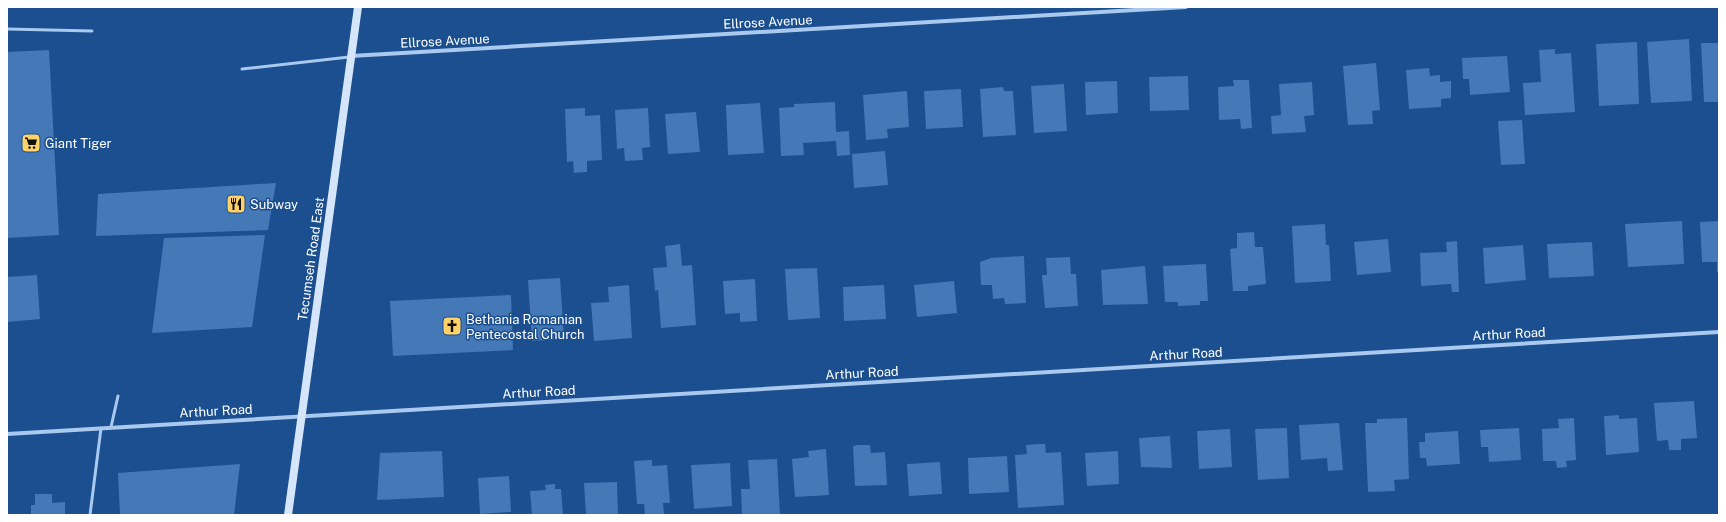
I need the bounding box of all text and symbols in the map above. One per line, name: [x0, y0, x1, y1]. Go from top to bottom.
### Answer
street label: Ellrose Avenue: [723, 12, 813, 32]
street label: Ellrose Avenue: [400, 31, 490, 51]
supermarket icon: Giant Tiger: [20, 132, 42, 154]
place label: Giant Tiger: [45, 136, 112, 151]
restaurant icon: Subway: [225, 193, 247, 215]
street label: Tecumseh Road East: [295, 196, 327, 322]
place label: Subway: [250, 197, 298, 212]
place label: Bethania Romanian Pentecostal Church: [466, 312, 585, 342]
church icon: Bethania Romanian Pentecostal Church: [441, 315, 463, 337]
street label: Arthur Road: [1472, 325, 1546, 343]
street label: Arthur Road: [1149, 345, 1223, 363]
street label: Arthur Road: [825, 364, 899, 382]
street label: Arthur Road: [502, 383, 576, 401]
street label: Arthur Road: [179, 402, 253, 420]

